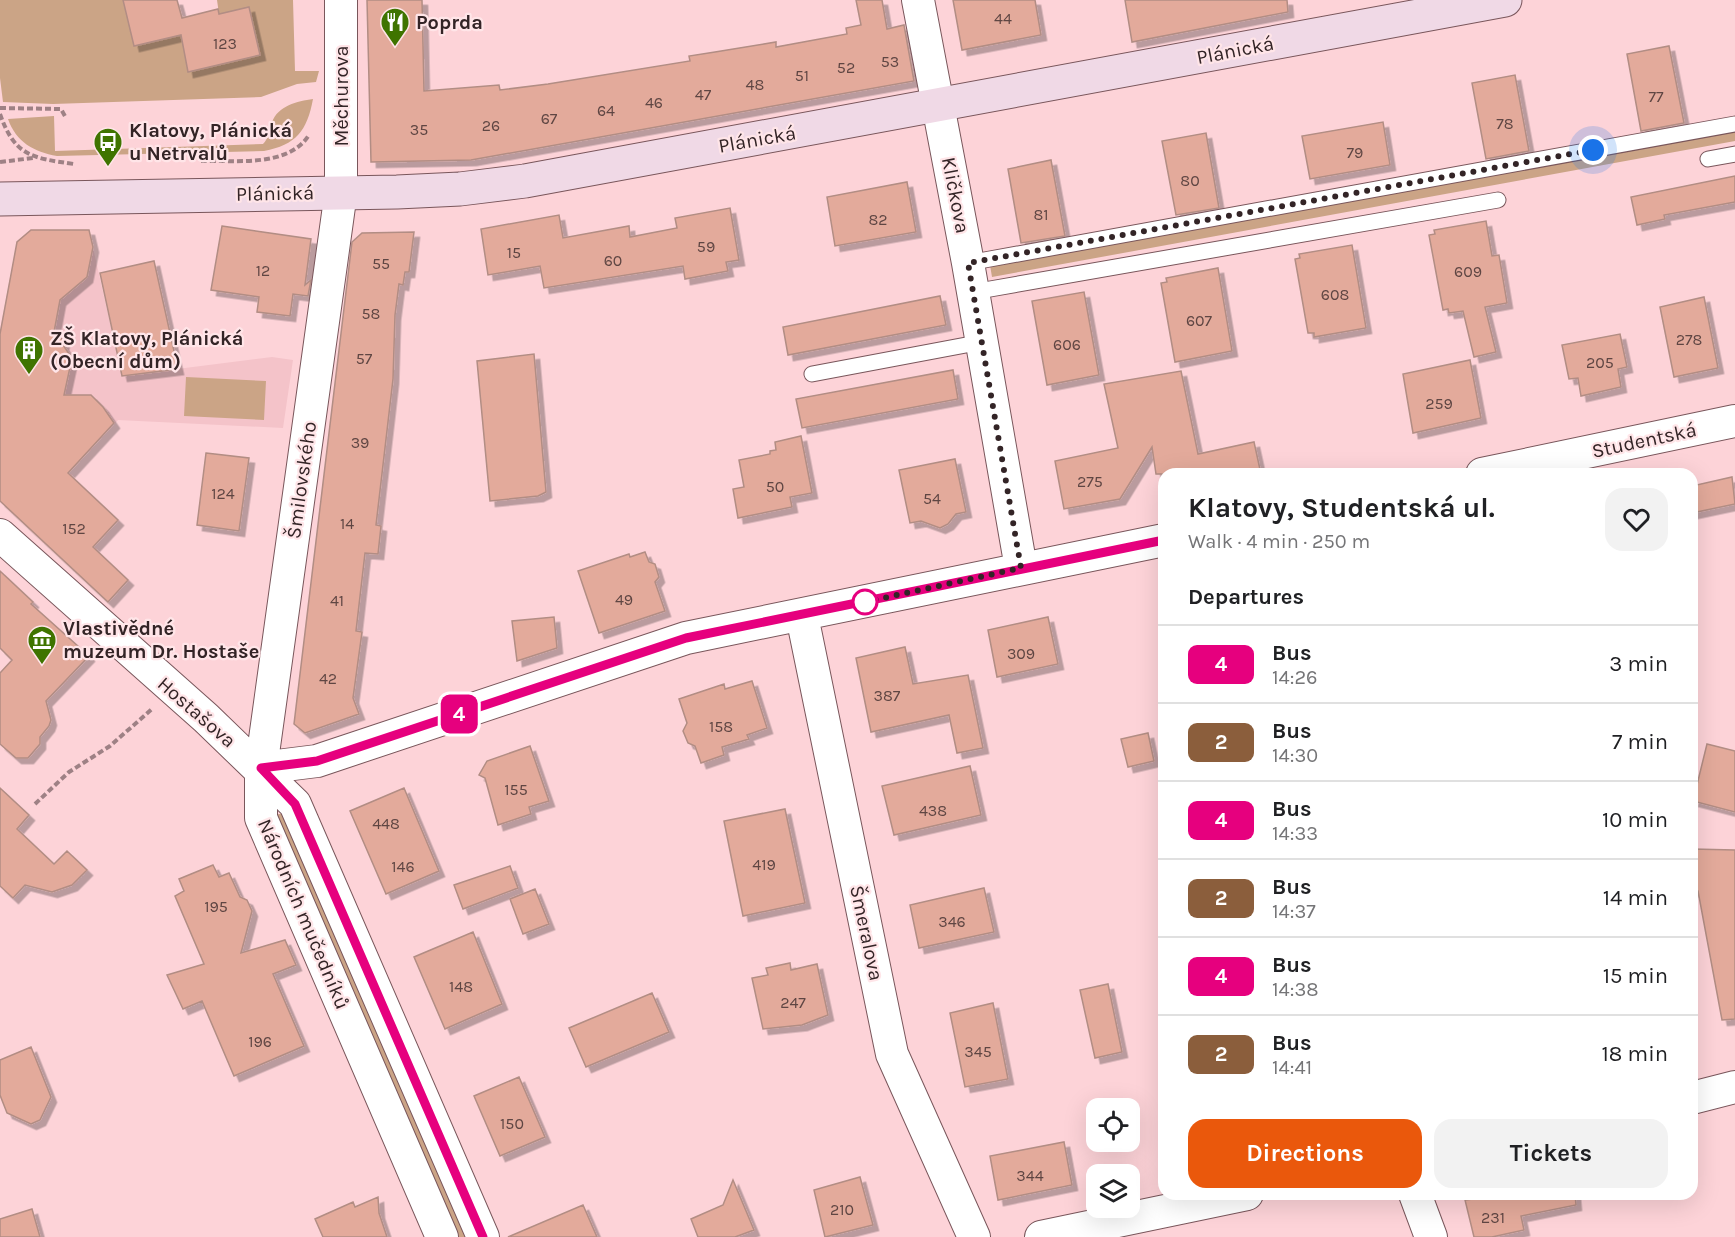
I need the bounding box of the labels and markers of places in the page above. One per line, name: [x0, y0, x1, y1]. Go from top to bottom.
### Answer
restaurant icon: Poprda: [379, 6, 411, 48]
place label: Poprda: [416, 11, 483, 34]
place label: Klatovy, Plánická u Netrvalů: [129, 119, 292, 165]
bus stop icon: Klatovy, Plánická u Netrvalů: [92, 126, 124, 168]
place label: ZŠ Klatovy, Plánická (Obecní dům): [50, 325, 244, 373]
building icon: ZŠ Klatovy, Plánická (Obecní dům): [13, 334, 45, 376]
unlabelled marker: [852, 589, 878, 615]
place label: Vlastivědné muzeum Dr. Hostaše: [63, 617, 259, 663]
museum icon: Vlastivědné muzeum Dr. Hostaše: [26, 624, 58, 666]

